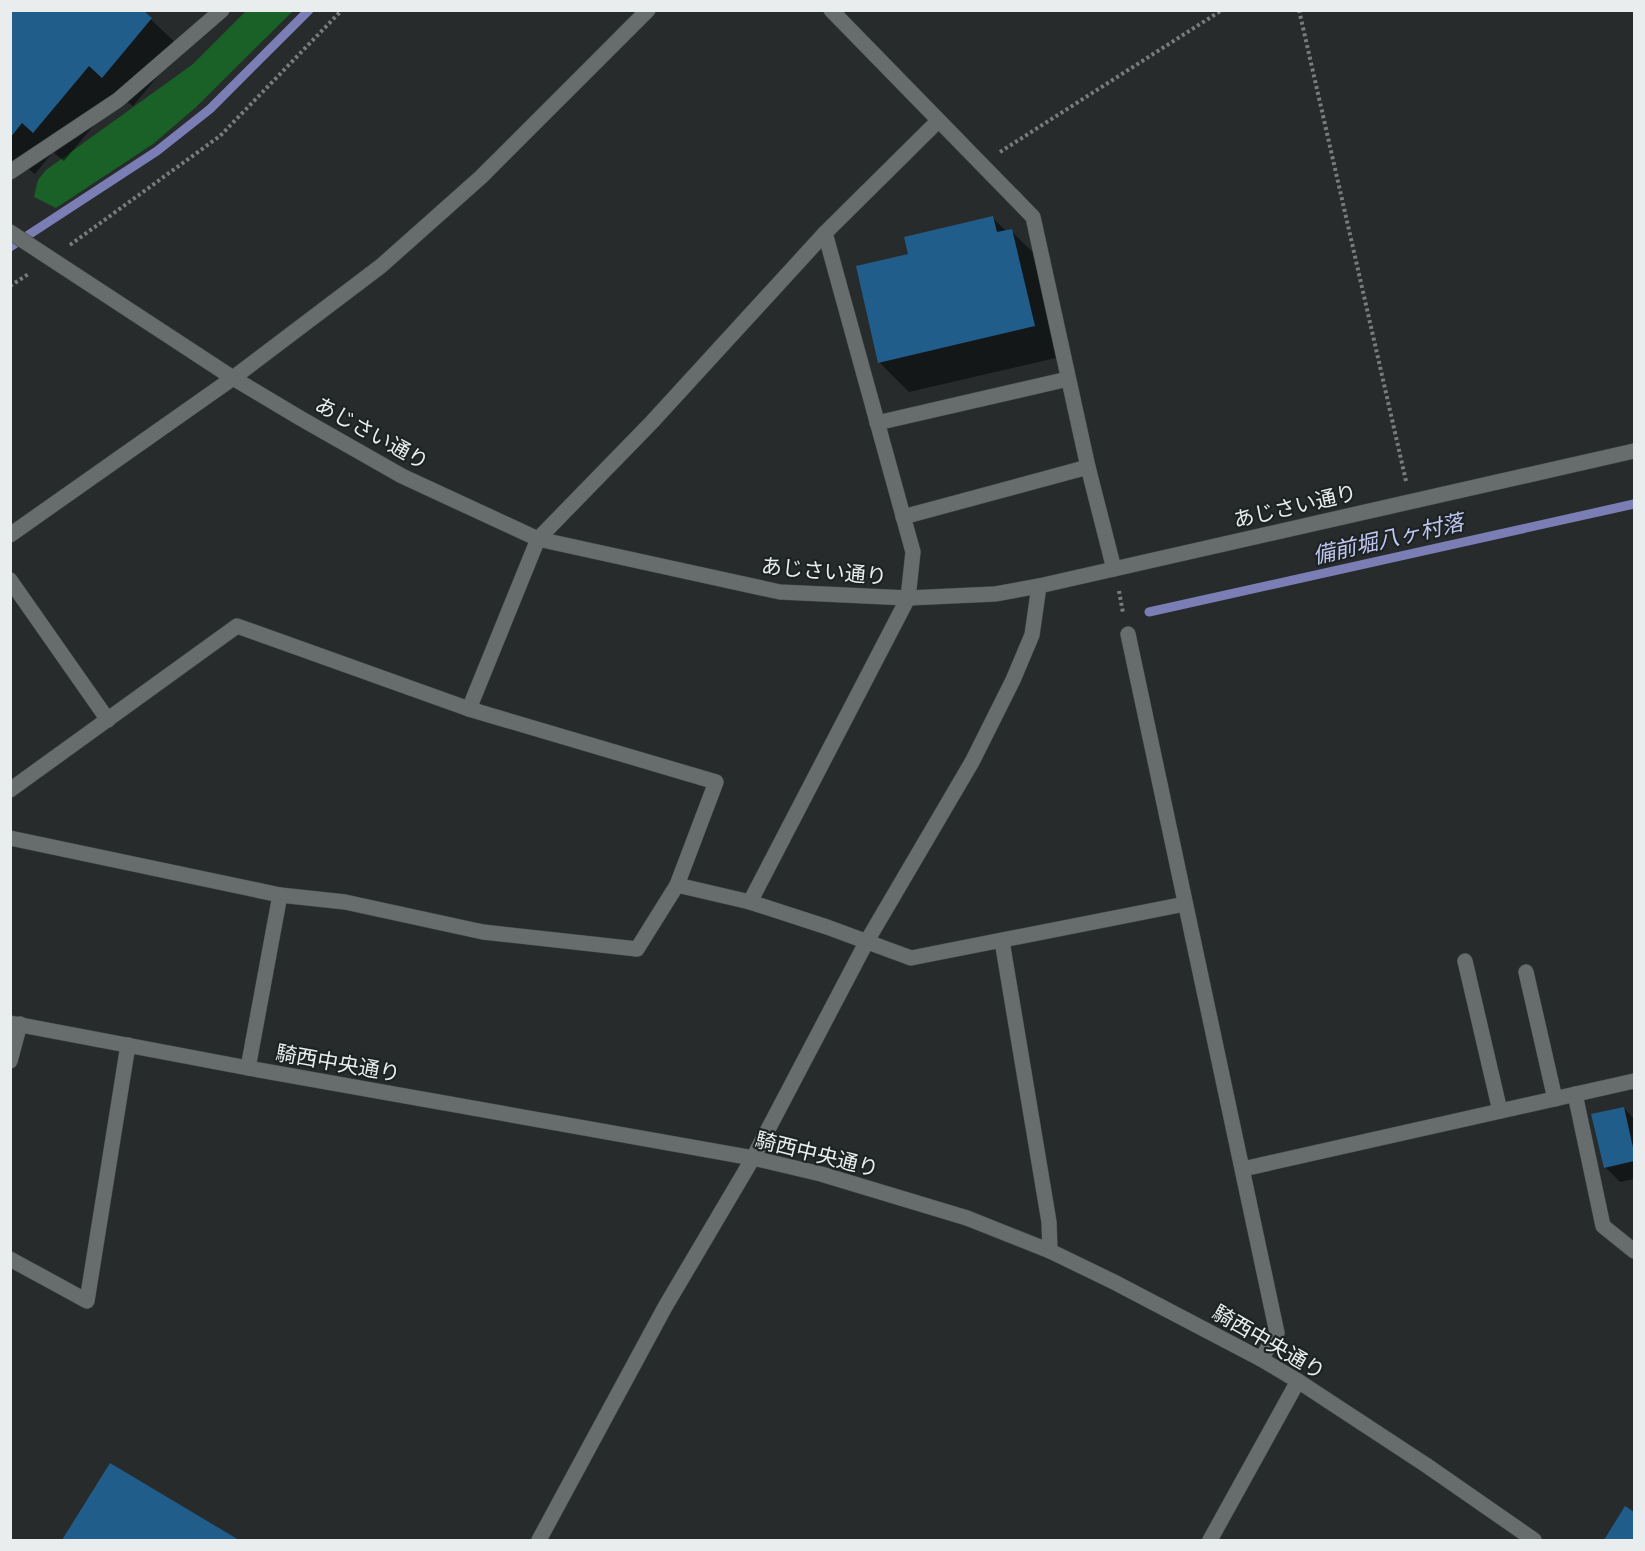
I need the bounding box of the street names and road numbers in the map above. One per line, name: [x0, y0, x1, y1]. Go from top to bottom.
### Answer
street label: あじさい通り: [310, 390, 434, 476]
street label: あじさい通り: [1230, 478, 1360, 534]
street label: あじさい通り: [760, 551, 888, 591]
street label: 騎西中央通り: [273, 1038, 403, 1088]
street label: 騎西中央通り: [752, 1125, 882, 1183]
street label: 騎西中央通り: [1207, 1298, 1331, 1386]

